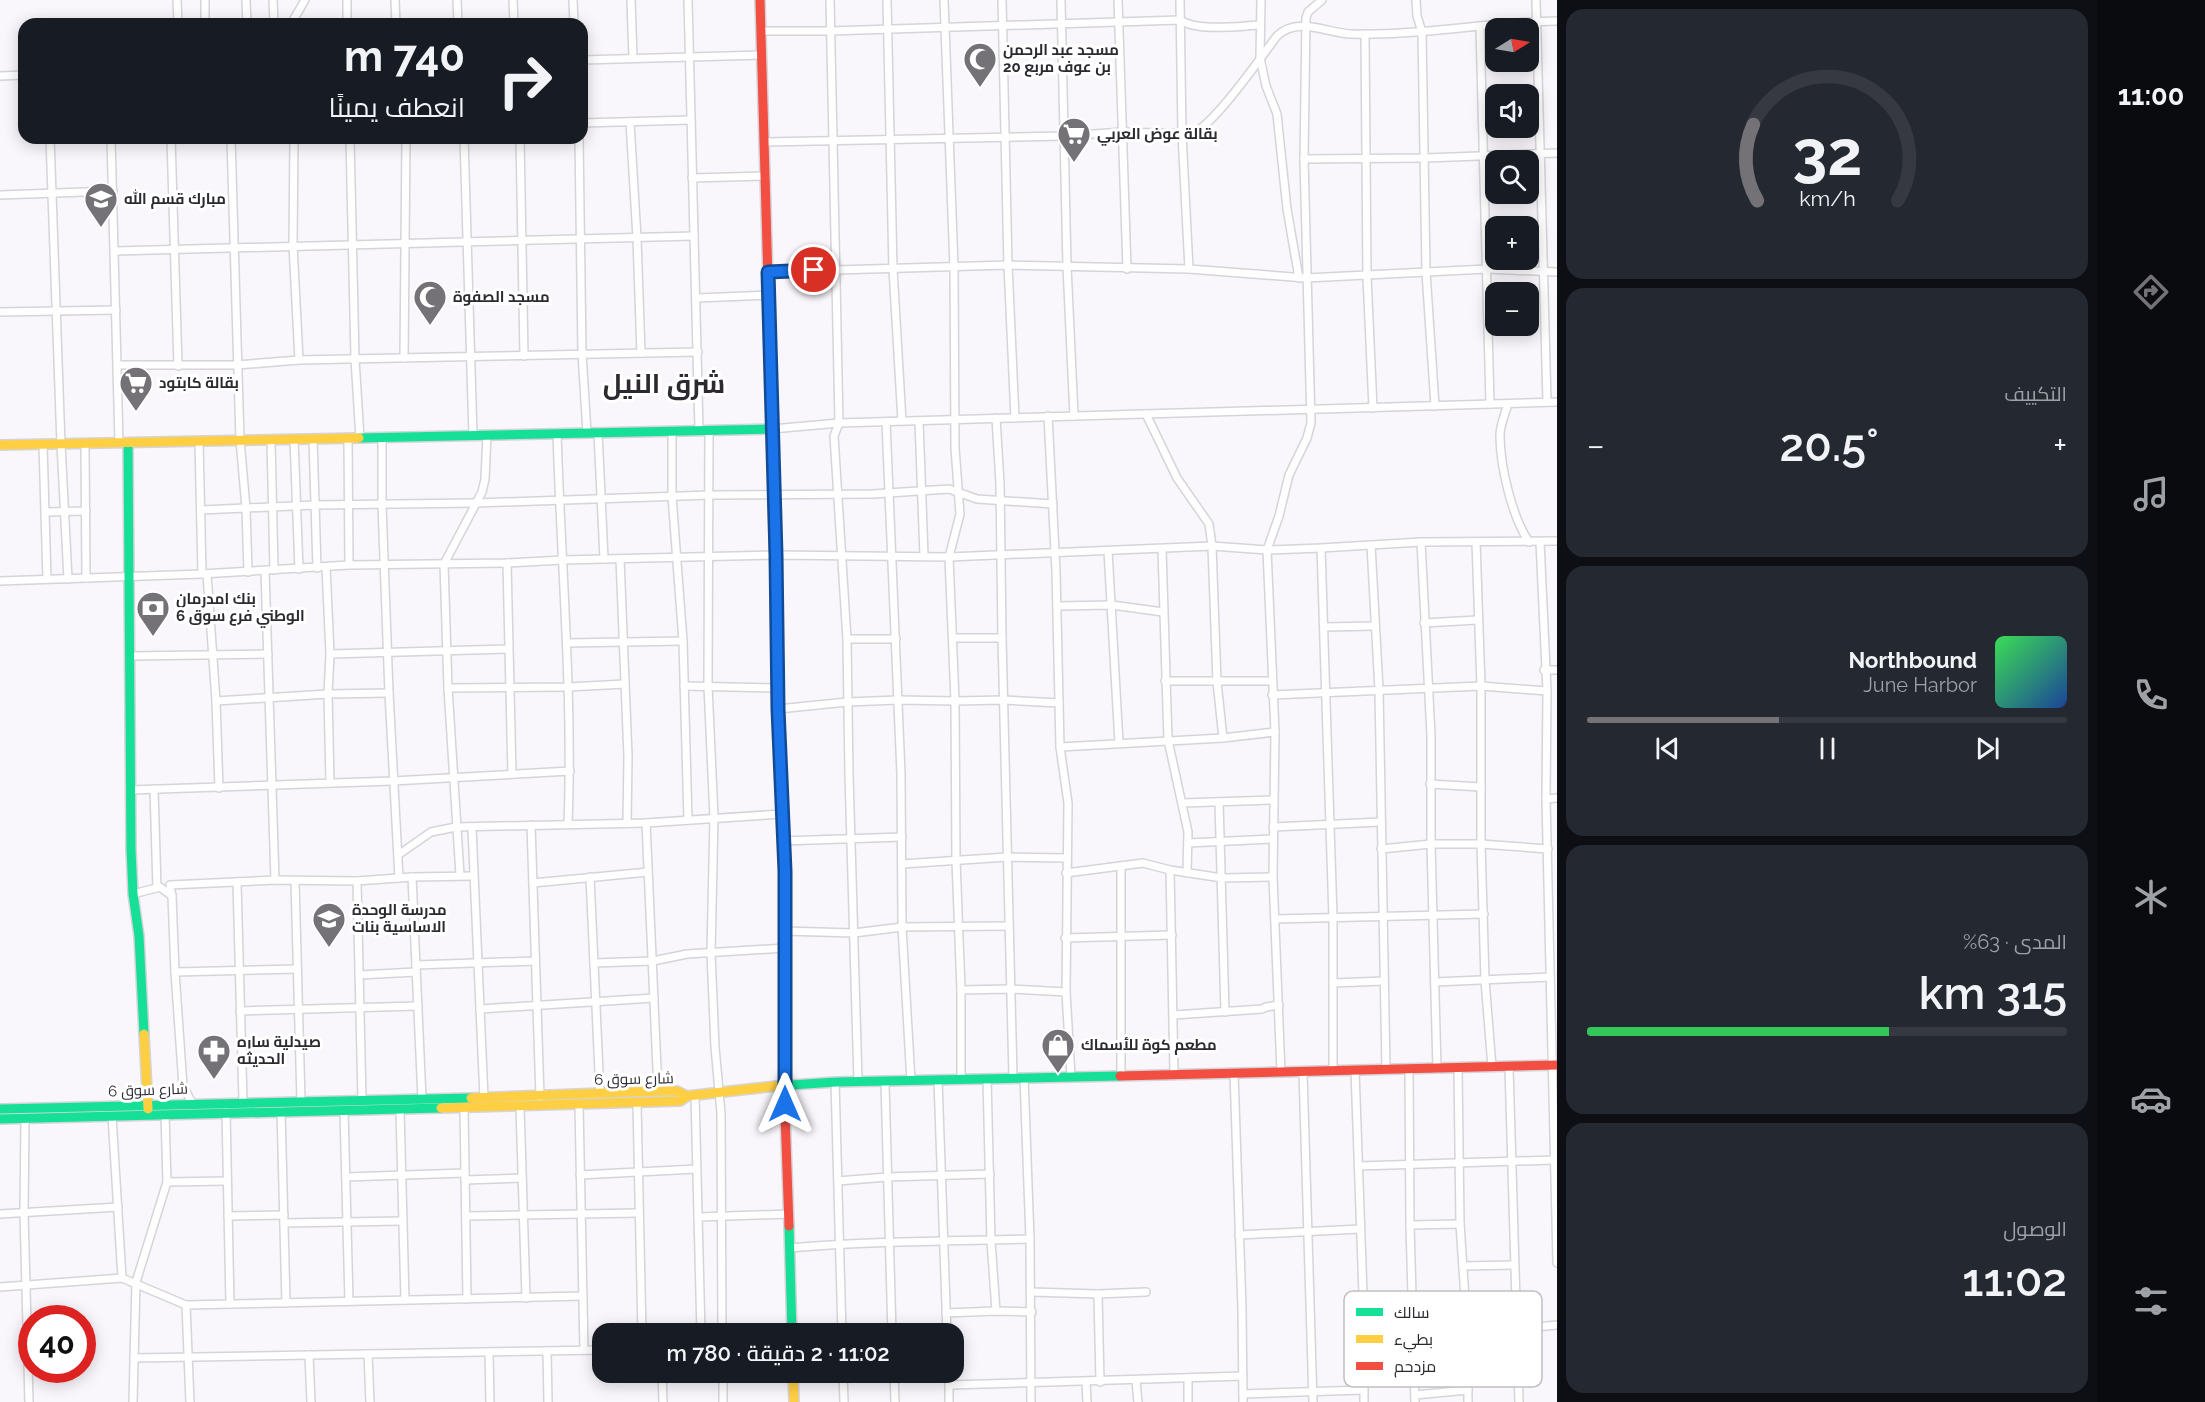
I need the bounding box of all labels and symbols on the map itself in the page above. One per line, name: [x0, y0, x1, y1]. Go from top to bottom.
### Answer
north arrow: [1485, 18, 1539, 72]
mosque icon: مسجد عبد الرحمن بن عوف مربع 20: [962, 41, 998, 88]
place label: مسجد عبد الرحمن بن عوف مربع 20: [1003, 41, 1119, 77]
supermarket icon: بقالة عوض العربي: [1056, 116, 1092, 163]
place label: بقالة عوض العربي: [1097, 125, 1218, 146]
school or university icon: مبارك قسم الله: [83, 181, 119, 228]
place label: مبارك قسم الله: [124, 188, 226, 209]
pin: [788, 244, 839, 295]
mosque icon: مسجد الصفوة: [412, 279, 448, 326]
place label: مسجد الصفوة: [453, 288, 550, 306]
supermarket icon: بقالة كابتود: [118, 365, 154, 412]
district label: شرق النيل: [603, 368, 725, 401]
place label: بقالة كابتود: [159, 374, 239, 392]
bank icon: بنك امدرمان الوطني فرع سوق 6: [135, 590, 171, 637]
place label: بنك امدرمان الوطني فرع سوق 6: [176, 590, 305, 628]
school or university icon: مدرسة الوحدة الاساسية بنات: [311, 901, 347, 948]
place label: مدرسة الوحدة الاساسية بنات: [352, 901, 447, 936]
shop icon: مطعم كوة للأسماك: [1040, 1027, 1076, 1074]
pharmacy icon: صيدلية ساره الحديثه: [196, 1033, 232, 1080]
place label: صيدلية ساره الحديثه: [237, 1033, 321, 1068]
place label: مطعم كوة للأسماك: [1081, 1036, 1217, 1055]
street label: شارع سوق 6: [594, 1069, 674, 1091]
position arrow: [753, 1072, 817, 1136]
street label: شارع سوق 6: [108, 1080, 188, 1102]
legend: [1344, 1291, 1542, 1387]
text: سالك: [1394, 1303, 1429, 1322]
speed limit sign: 40: [18, 1305, 96, 1383]
text: بطيء: [1394, 1330, 1433, 1353]
text: مزدحم: [1394, 1357, 1436, 1378]

